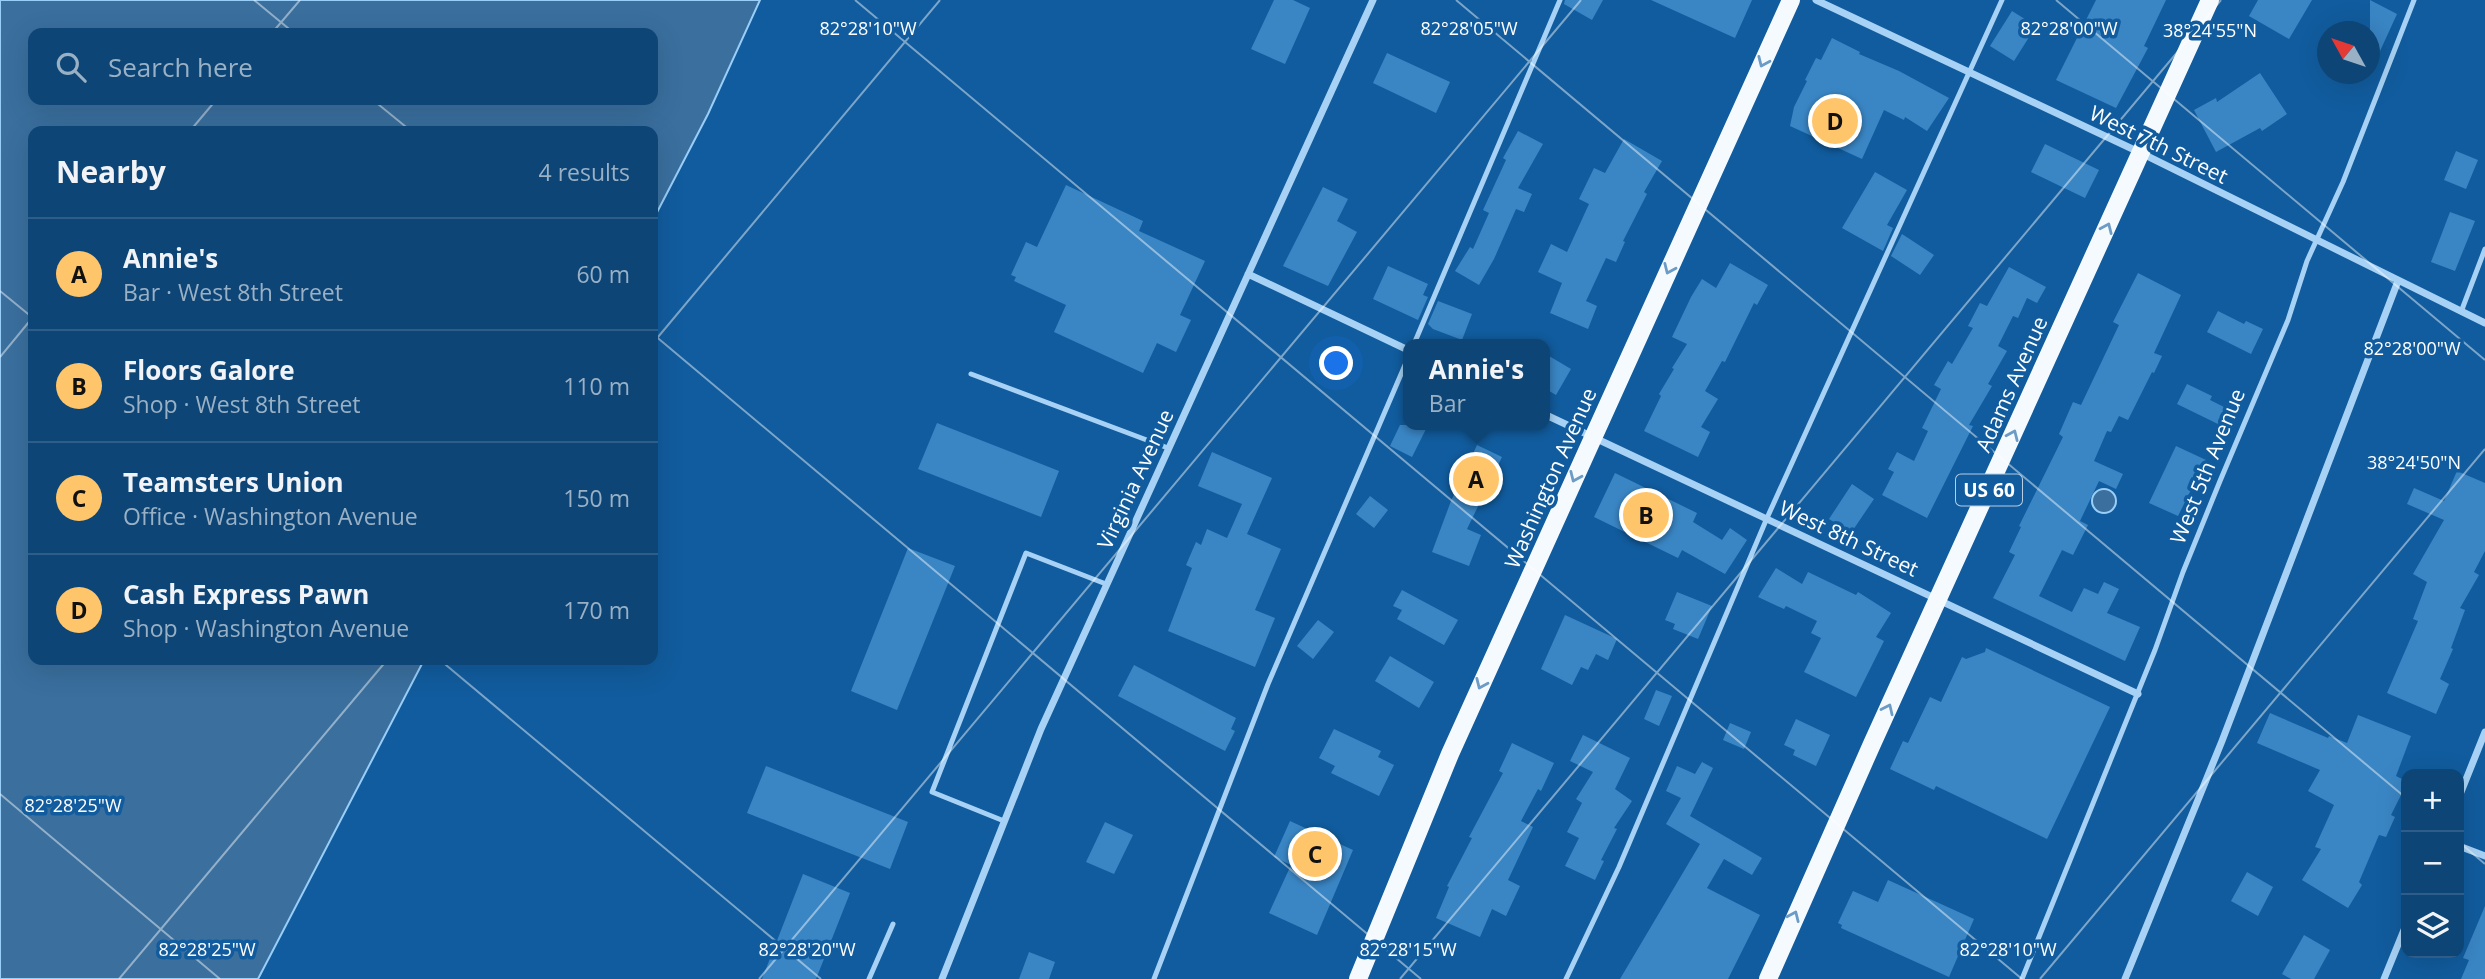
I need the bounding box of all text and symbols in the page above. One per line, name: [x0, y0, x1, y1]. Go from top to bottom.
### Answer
text: 82°28'10"W: [819, 16, 917, 40]
text: 82°28'05"W: [1420, 16, 1518, 40]
text: 82°28'00"W: [2020, 16, 2118, 40]
text: 38°24'55"N: [2163, 18, 2257, 42]
north arrow: [2317, 21, 2380, 84]
search box: [28, 28, 658, 105]
icon: search: [52, 48, 90, 86]
text: Search here: [108, 49, 253, 85]
one-way arrow: [1757, 55, 1771, 67]
pin: D: [1812, 95, 1858, 147]
street label: West 7th Street: [2085, 98, 2233, 190]
text: Nearby: [56, 151, 166, 192]
text: 4 results: [539, 156, 630, 188]
one-way arrow: [2099, 223, 2113, 235]
text: Annie's: [123, 240, 218, 276]
text: A: [71, 258, 87, 290]
text: 60 m: [576, 258, 630, 290]
one-way arrow: [1663, 262, 1677, 275]
text: Bar · West 8th Street: [123, 276, 343, 308]
street label: Adams Avenue: [1969, 312, 2053, 456]
text: 82°28'00"W: [2363, 336, 2461, 360]
popup: [1403, 339, 1550, 430]
your location: [1319, 346, 1353, 380]
text: Annie's: [1429, 351, 1524, 387]
text: Floors Galore: [123, 352, 295, 388]
text: B: [71, 370, 87, 402]
text: 110 m: [563, 370, 630, 402]
street label: Washington Avenue: [1498, 383, 1602, 573]
street label: West 5th Avenue: [2163, 384, 2251, 548]
text: Bar: [1429, 387, 1466, 419]
text: Shop · West 8th Street: [123, 388, 361, 420]
street label: Virginia Avenue: [1090, 404, 1180, 554]
one-way arrow: [2005, 430, 2019, 442]
text: 38°24'50"N: [2367, 450, 2461, 474]
pin: A: [1453, 453, 1499, 505]
text: Teamsters Union: [123, 464, 344, 500]
one-way arrow: [1569, 469, 1583, 482]
road number: US 60: [1956, 475, 2022, 505]
text: C: [72, 482, 86, 514]
text: 150 m: [563, 482, 630, 514]
pin: B: [1623, 489, 1669, 541]
street label: West 8th Street: [1775, 493, 1923, 583]
text: Office · Washington Avenue: [123, 500, 418, 532]
text: Cash Express Pawn: [123, 576, 369, 612]
text: D: [70, 594, 88, 626]
text: 170 m: [563, 594, 630, 626]
text: Shop · Washington Avenue: [123, 612, 409, 644]
one-way arrow: [1475, 677, 1489, 689]
one-way arrow: [1880, 704, 1894, 716]
map controls: [2401, 769, 2464, 958]
button: +: [2401, 769, 2464, 832]
text: 82°28'25"W: [24, 793, 122, 817]
pin: C: [1292, 828, 1338, 880]
button: −: [2401, 832, 2464, 895]
button: layers: [2401, 895, 2464, 958]
one-way arrow: [1786, 911, 1800, 923]
text: 82°28'25"W: [158, 937, 256, 961]
text: 82°28'20"W: [758, 937, 856, 961]
text: 82°28'15"W: [1359, 937, 1457, 961]
text: 82°28'10"W: [1959, 937, 2057, 961]

